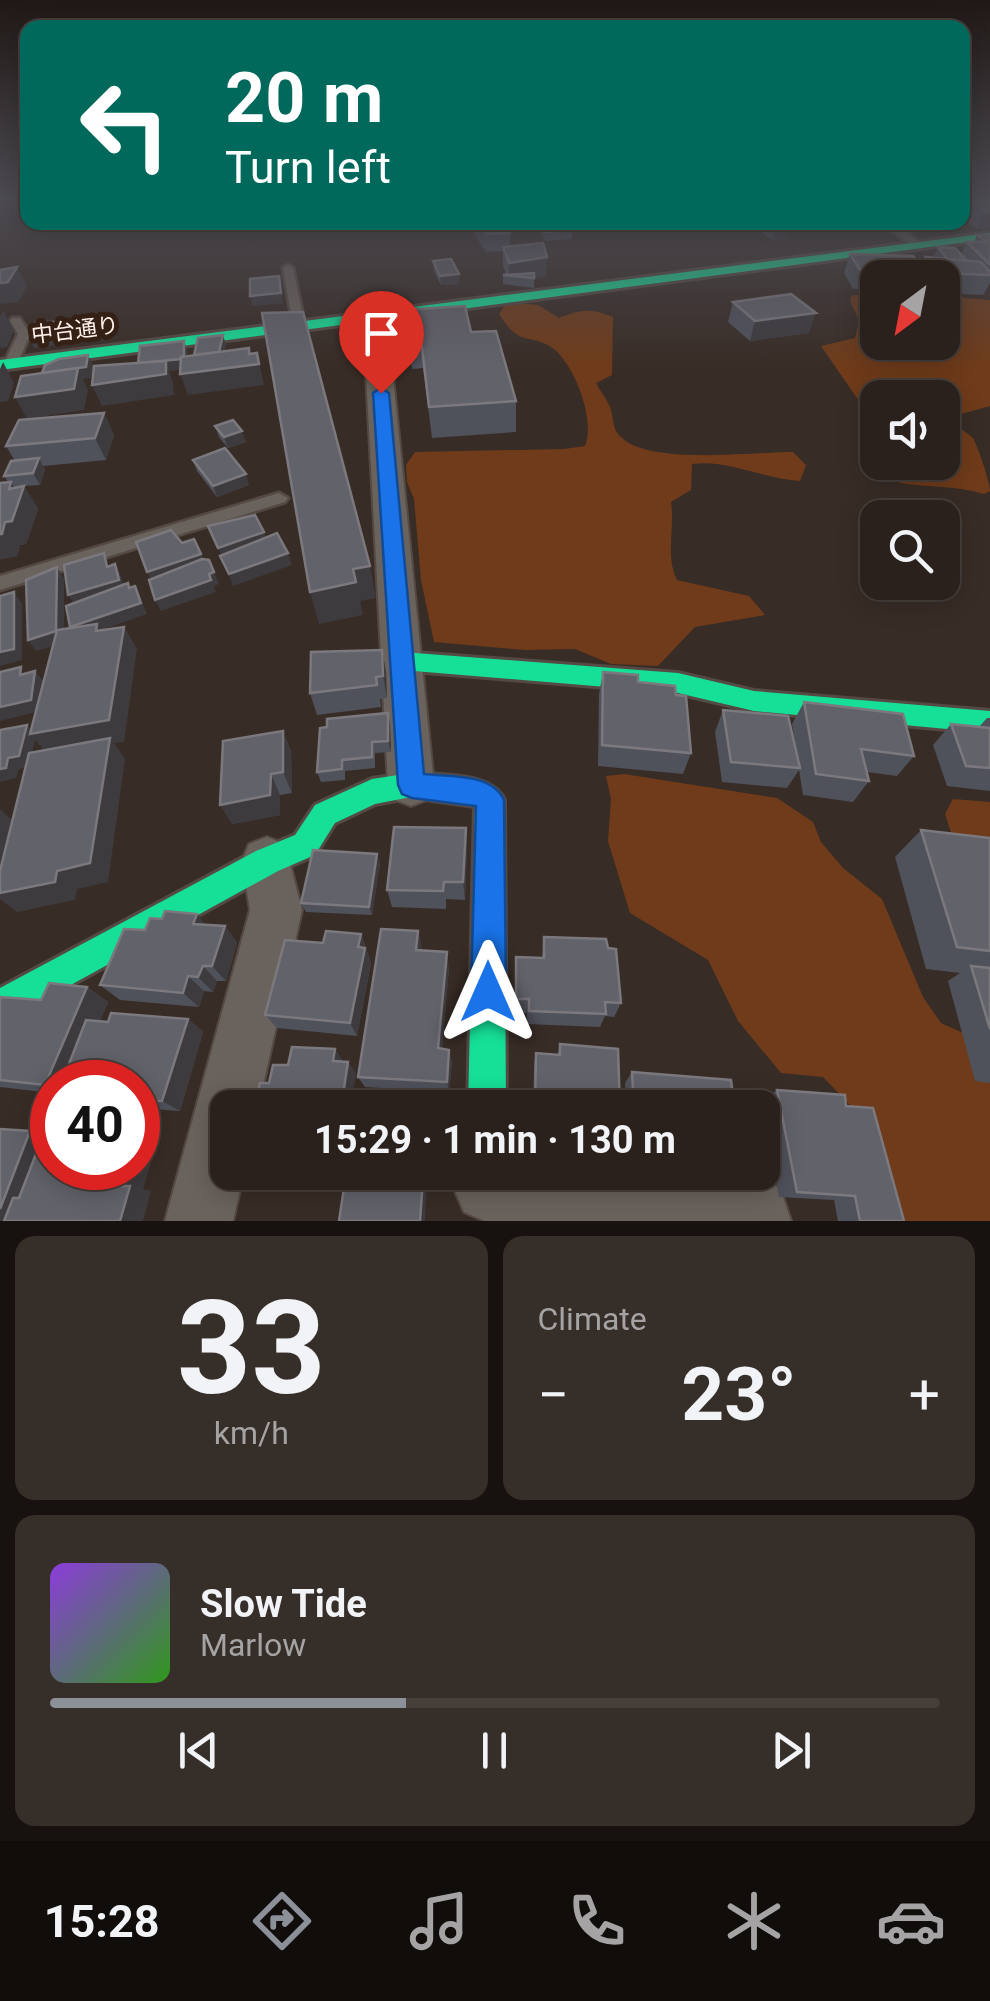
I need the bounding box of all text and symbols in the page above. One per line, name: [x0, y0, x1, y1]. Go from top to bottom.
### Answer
text: 20 m: [225, 57, 383, 139]
icon: left: [60, 60, 190, 190]
text: Turn left: [225, 141, 391, 194]
north arrow: [860, 260, 960, 360]
map controls: [860, 260, 960, 600]
pin: [339, 291, 424, 394]
icon: arrive: [354, 306, 409, 361]
street label: 中台通り: [30, 312, 120, 348]
button: sound: [860, 380, 960, 480]
button: search: [860, 500, 960, 600]
position arrow: [436, 940, 540, 1044]
speed limit sign: 40: [30, 1060, 160, 1190]
text: 15:29 · 1 min · 130 m: [314, 1118, 676, 1162]
text: 33: [177, 1272, 326, 1425]
text: Climate: [538, 1300, 647, 1338]
text: 23°: [681, 1350, 797, 1438]
text: −: [538, 1363, 569, 1427]
text: +: [909, 1363, 940, 1427]
text: km/h: [214, 1414, 289, 1452]
text: Slow Tide: [200, 1582, 367, 1626]
text: Marlow: [200, 1626, 306, 1664]
icon: previous: [171, 1723, 226, 1778]
icon: pause: [467, 1723, 522, 1778]
icon: next: [764, 1723, 819, 1778]
icon: directions: [247, 1886, 317, 1956]
icon: music: [404, 1886, 474, 1956]
icon: phone: [562, 1886, 632, 1956]
icon: climate: [719, 1886, 789, 1956]
icon: car: [876, 1886, 946, 1956]
text: 15:28: [44, 1895, 160, 1948]

